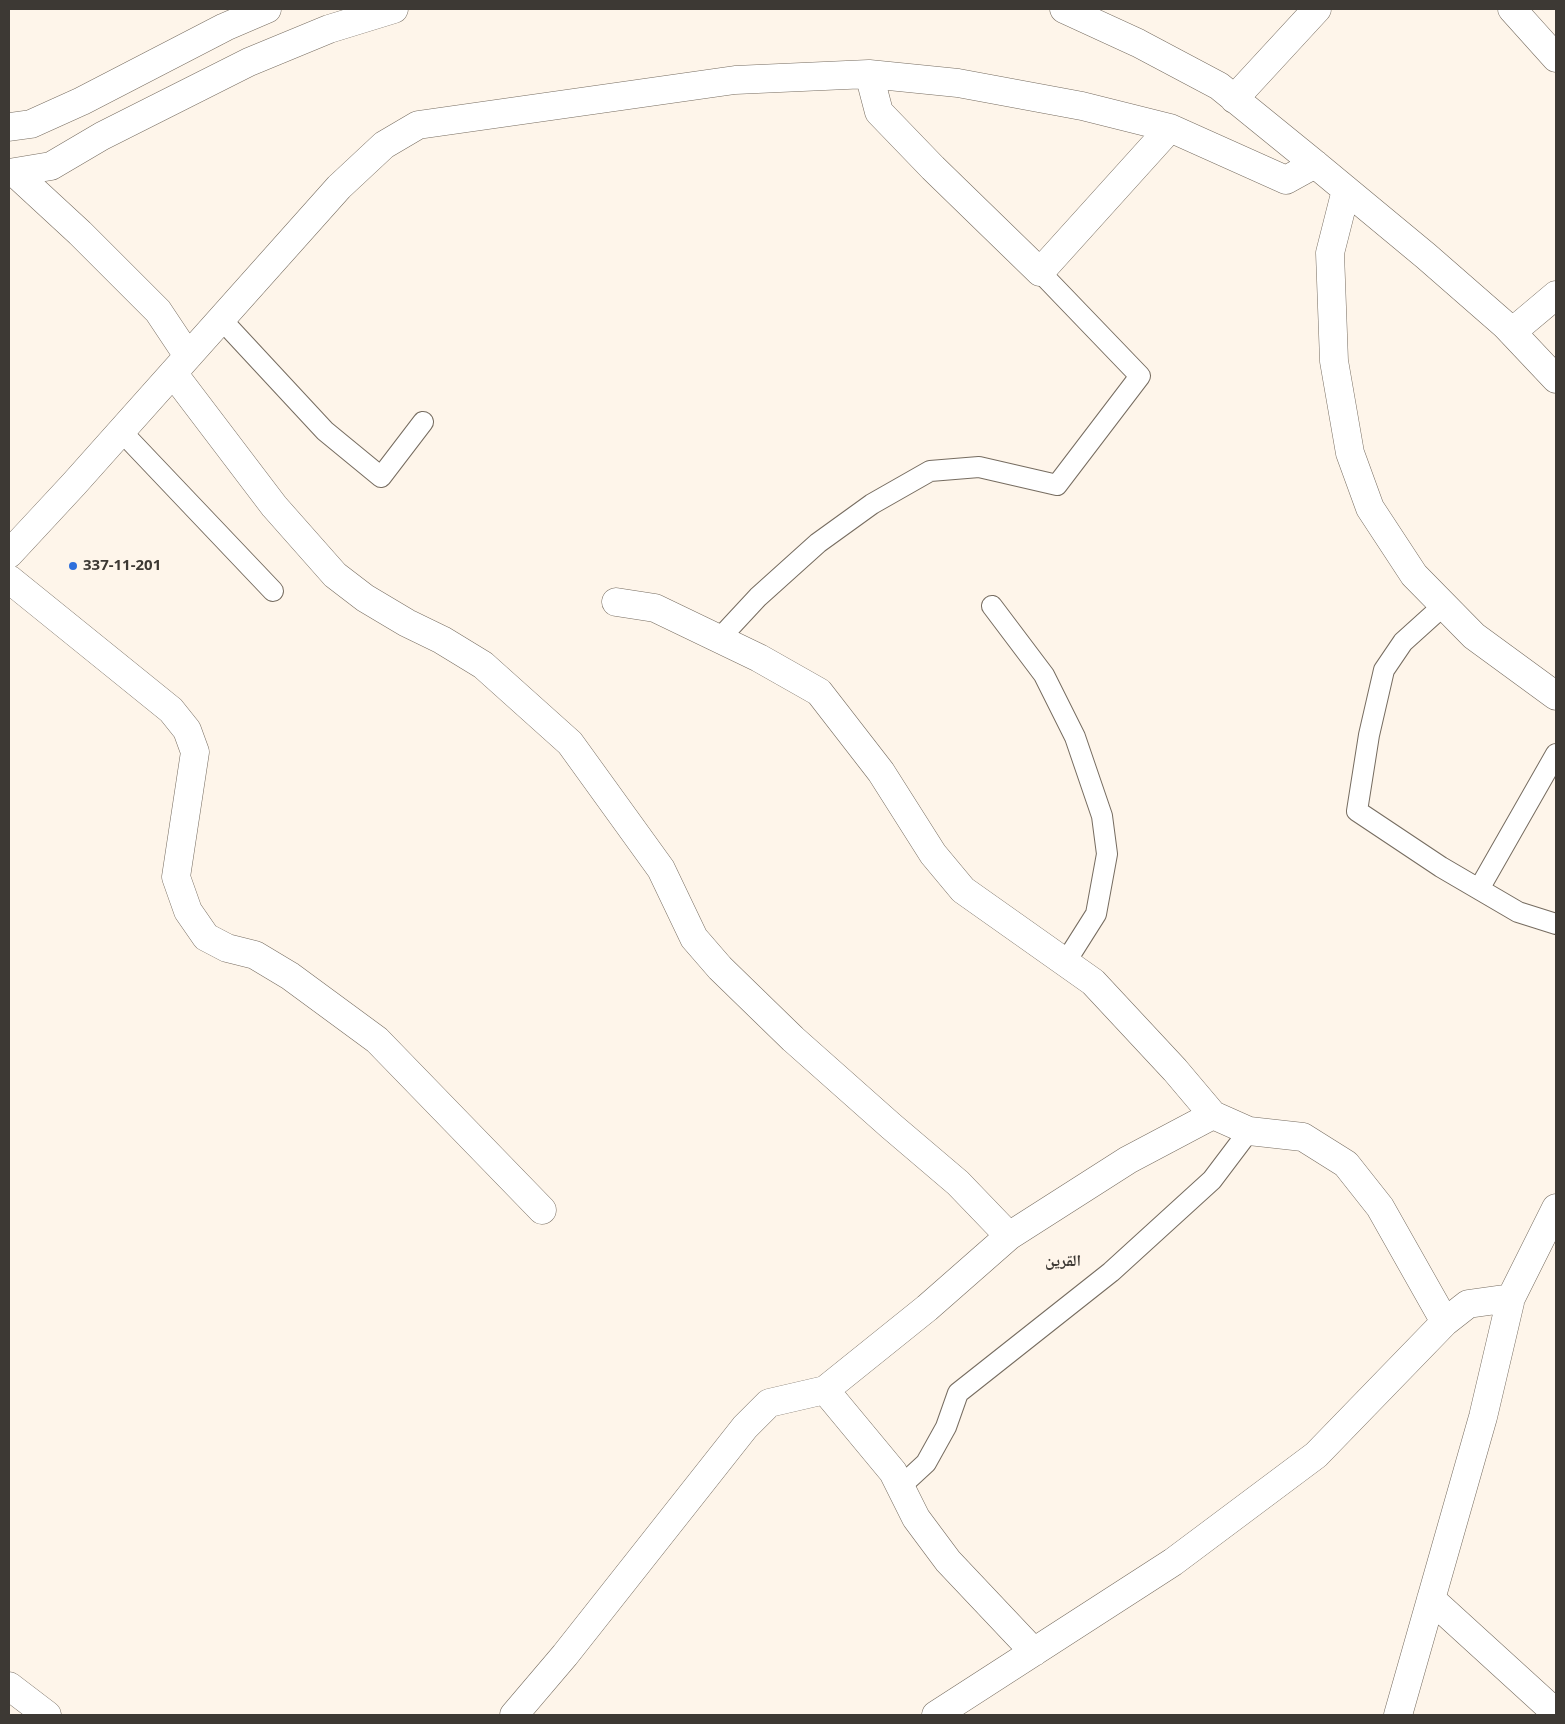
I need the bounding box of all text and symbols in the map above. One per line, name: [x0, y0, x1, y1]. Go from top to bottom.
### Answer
place label: 337-11-201: [83, 557, 161, 575]
marker: 337-11-201: [67, 560, 79, 572]
district label: القرين: [1045, 1251, 1081, 1271]

